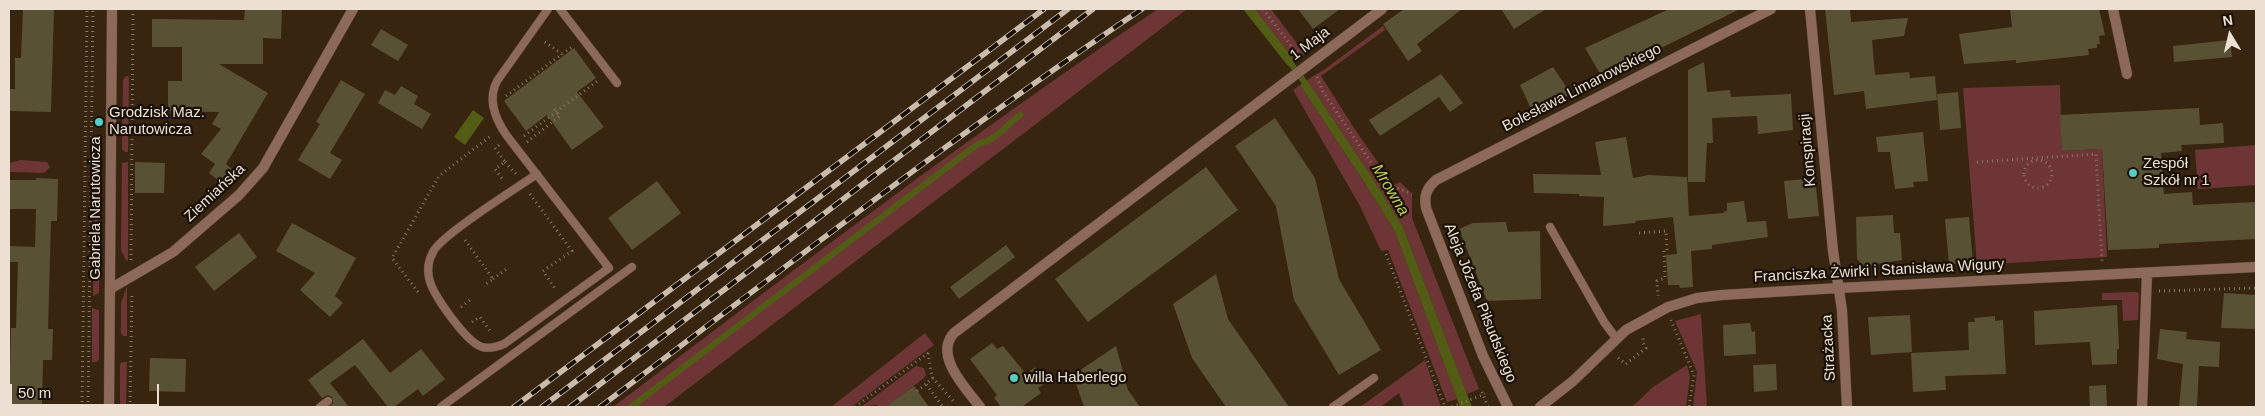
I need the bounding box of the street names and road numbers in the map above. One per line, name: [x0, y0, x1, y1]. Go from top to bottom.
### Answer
street label: 1 Maja: [1287, 23, 1333, 65]
street label: Bolesława Limanowskiego: [1500, 40, 1664, 136]
street label: Konspiracji: [1796, 113, 1820, 187]
street label: Gabriela Narutowicza: [87, 136, 105, 280]
street label: Ziemiańska: [181, 160, 249, 226]
street label: Aleja Józefa Piłsudskiego: [1440, 221, 1520, 385]
street label: Franciszka Żwirki i Stanisława Wigury: [1753, 255, 2005, 287]
street label: Strażacka: [1818, 314, 1840, 382]

